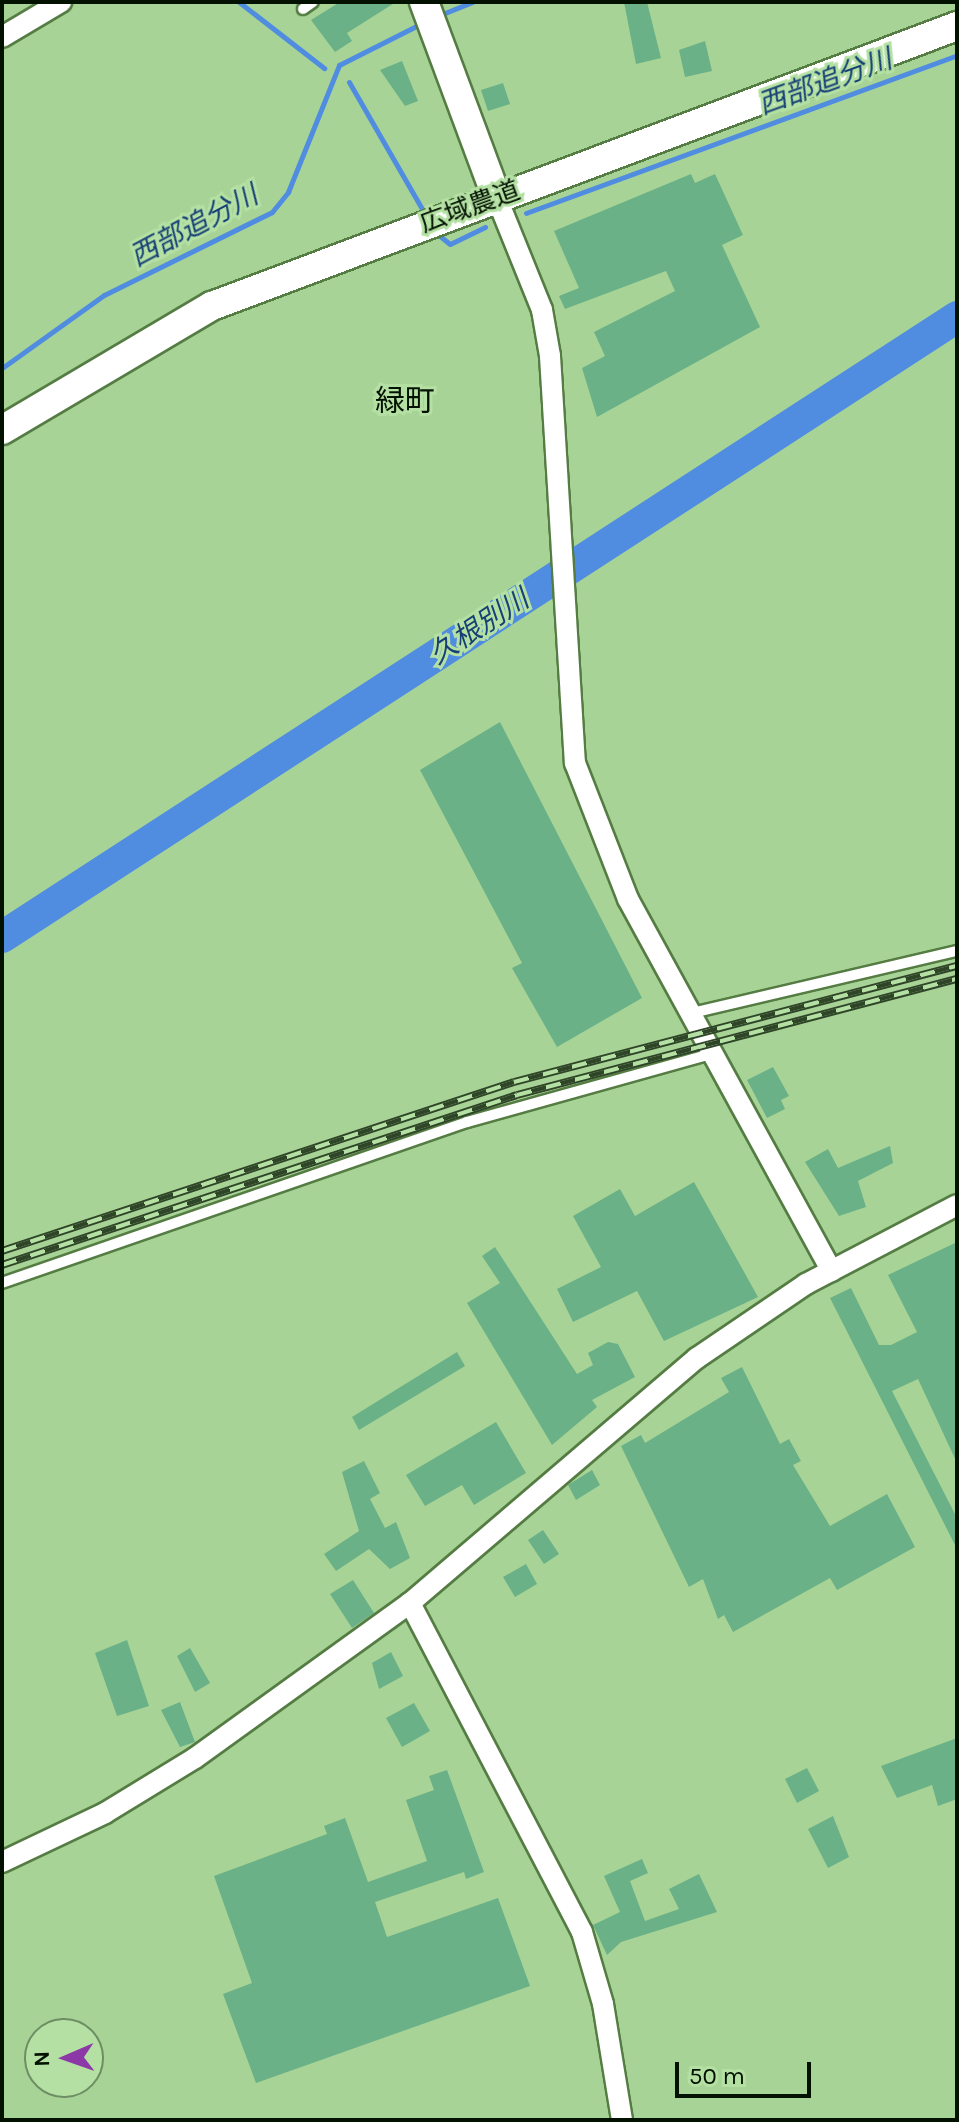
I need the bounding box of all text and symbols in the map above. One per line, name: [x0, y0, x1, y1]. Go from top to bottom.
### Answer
water label: 西部追分川: [753, 42, 897, 122]
street label: 広域農道: [416, 175, 524, 239]
water label: 西部追分川: [124, 178, 264, 274]
district label: 緑町: [375, 383, 435, 419]
water label: 久根別川: [423, 582, 535, 672]
north arrow: [24, 2018, 104, 2098]
scale bar: [679, 2046, 815, 2096]
text: N: [29, 2050, 55, 2067]
text: 50 m: [689, 2062, 745, 2090]

